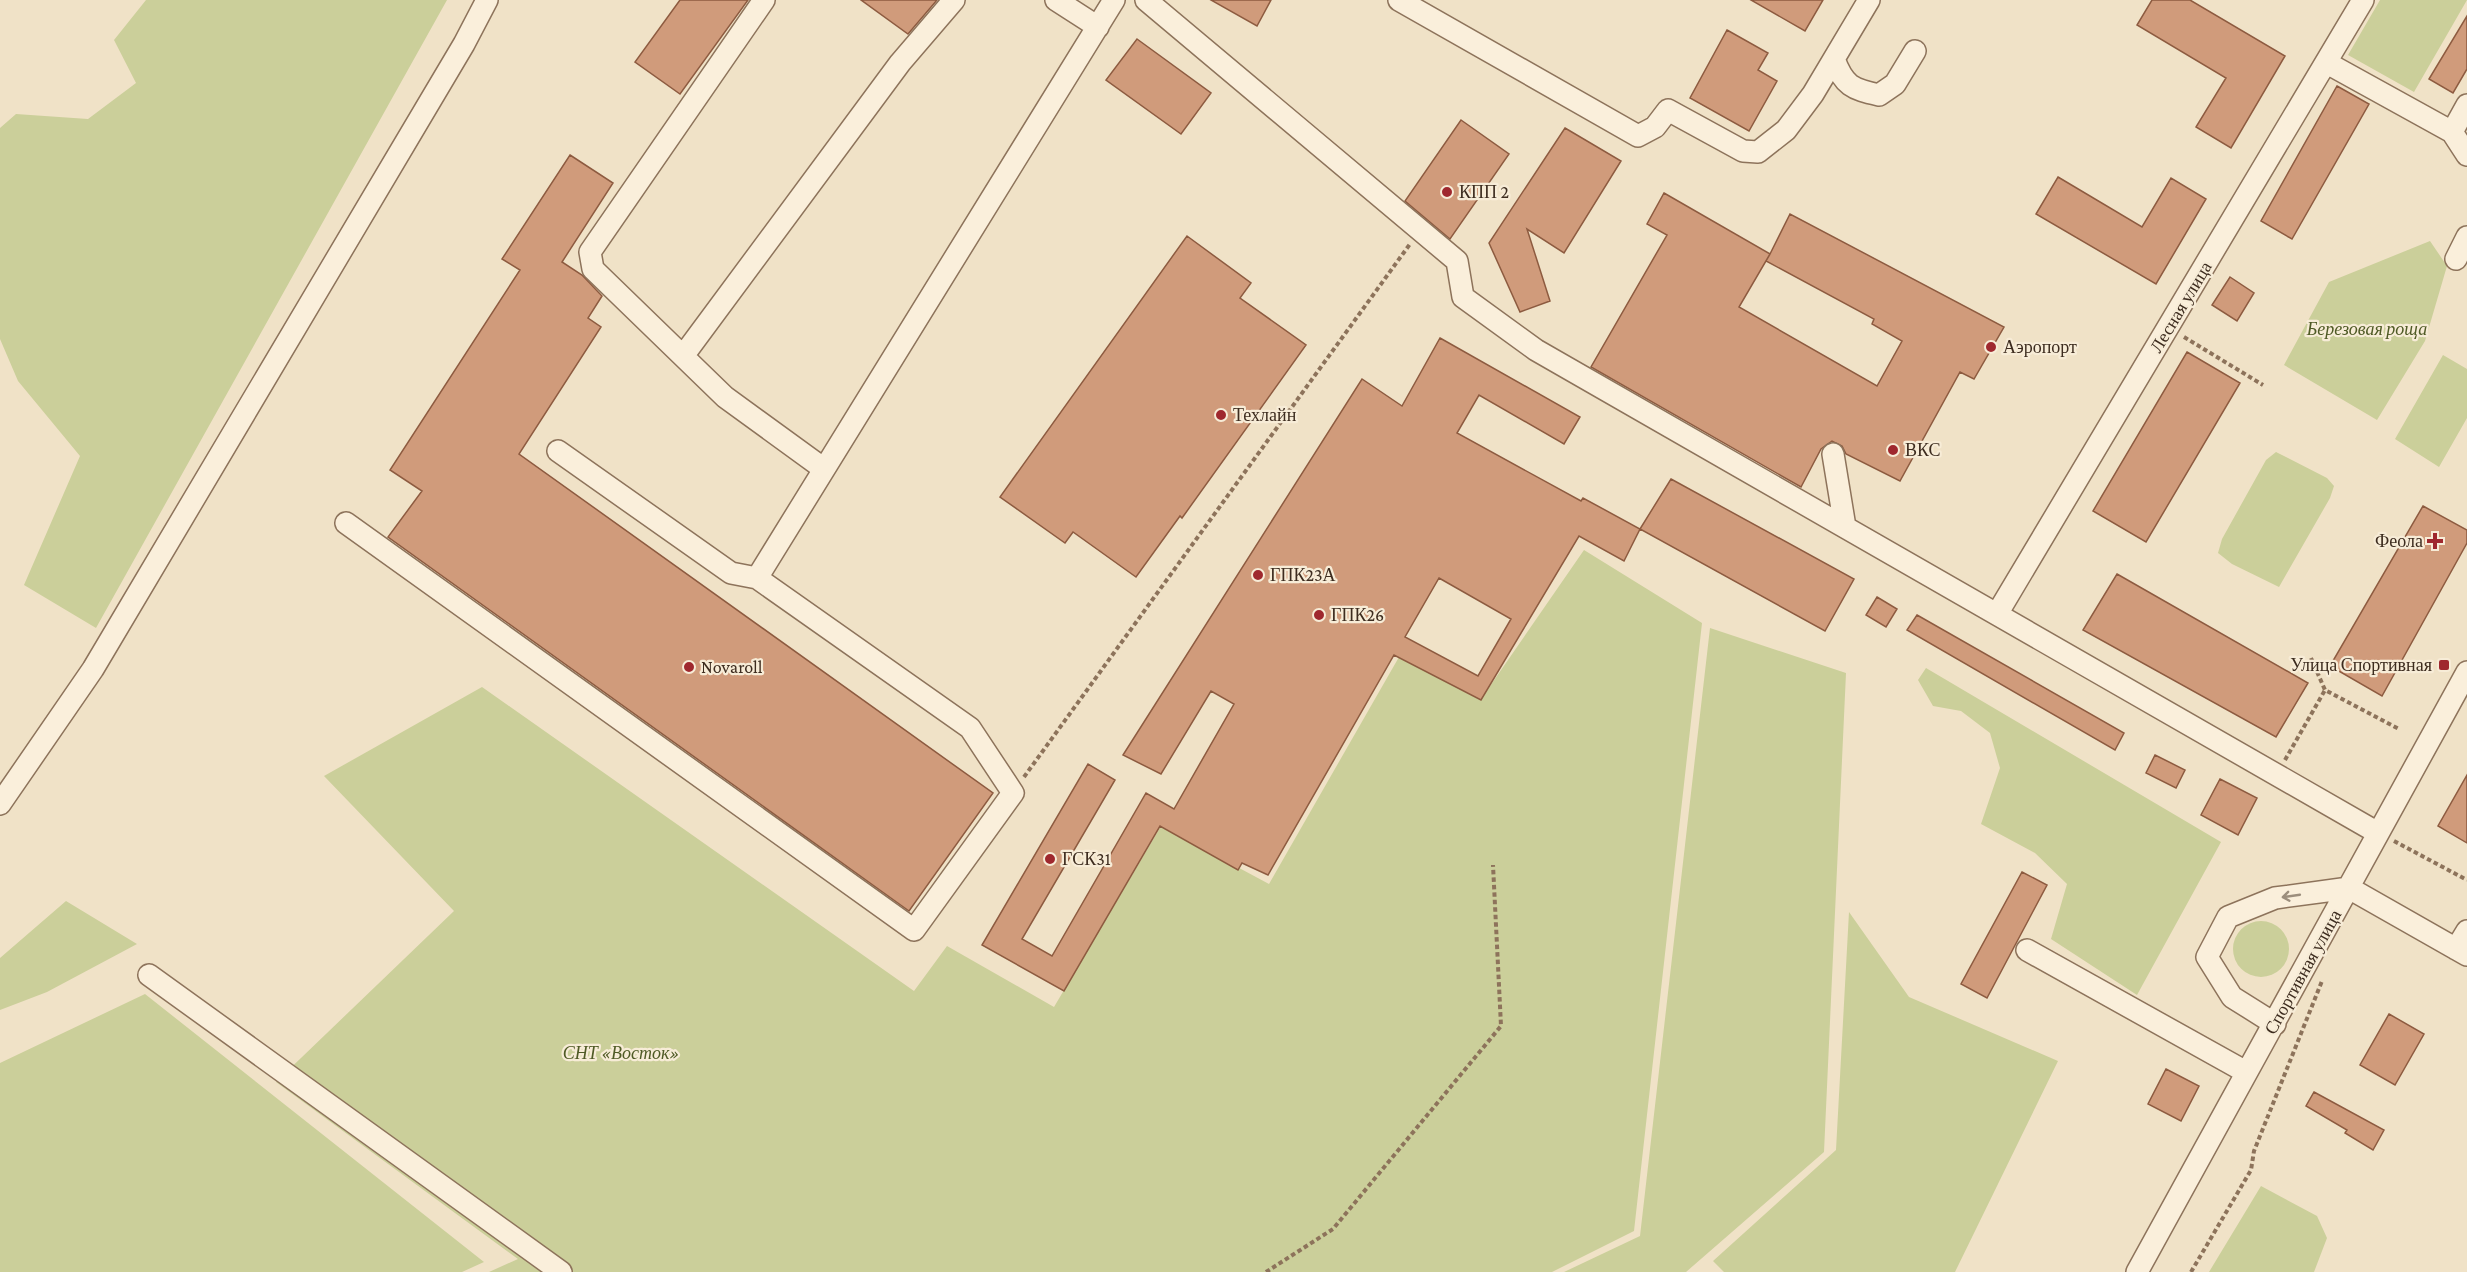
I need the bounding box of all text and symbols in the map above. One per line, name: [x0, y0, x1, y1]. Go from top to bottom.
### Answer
place label: КПП 2: [1459, 182, 1509, 202]
marker: КПП 2: [1440, 185, 1454, 199]
street label: Лесная улица: [2146, 258, 2216, 356]
park label: Березовая роща: [2306, 319, 2427, 339]
place label: Аэропорт: [2003, 337, 2077, 357]
marker: Аэропорт: [1984, 340, 1998, 354]
place label: Техлайн: [1233, 405, 1297, 425]
marker: Техлайн: [1214, 408, 1228, 422]
place label: ВКС: [1905, 440, 1941, 460]
marker: ВКС: [1886, 443, 1900, 457]
place label: Феола: [2375, 531, 2423, 551]
marker: Феола: [2428, 534, 2442, 548]
place label: ГПК23А: [1270, 565, 1336, 585]
marker: ГПК23А: [1251, 568, 1265, 582]
place label: ГПК26: [1331, 605, 1384, 625]
marker: ГПК26: [1312, 608, 1326, 622]
place label: Улица Спортивная: [2290, 655, 2432, 675]
place label: Novaroll: [701, 657, 763, 677]
marker: Улица Спортивная: [2437, 658, 2451, 672]
marker: Novaroll: [682, 660, 696, 674]
place label: ГСК31: [1062, 849, 1111, 869]
marker: ГСК31: [1043, 852, 1057, 866]
one-way arrow: [2281, 891, 2301, 902]
street label: Спортивная улица: [2261, 906, 2345, 1038]
park label: СНТ «Восток»: [563, 1043, 679, 1063]

